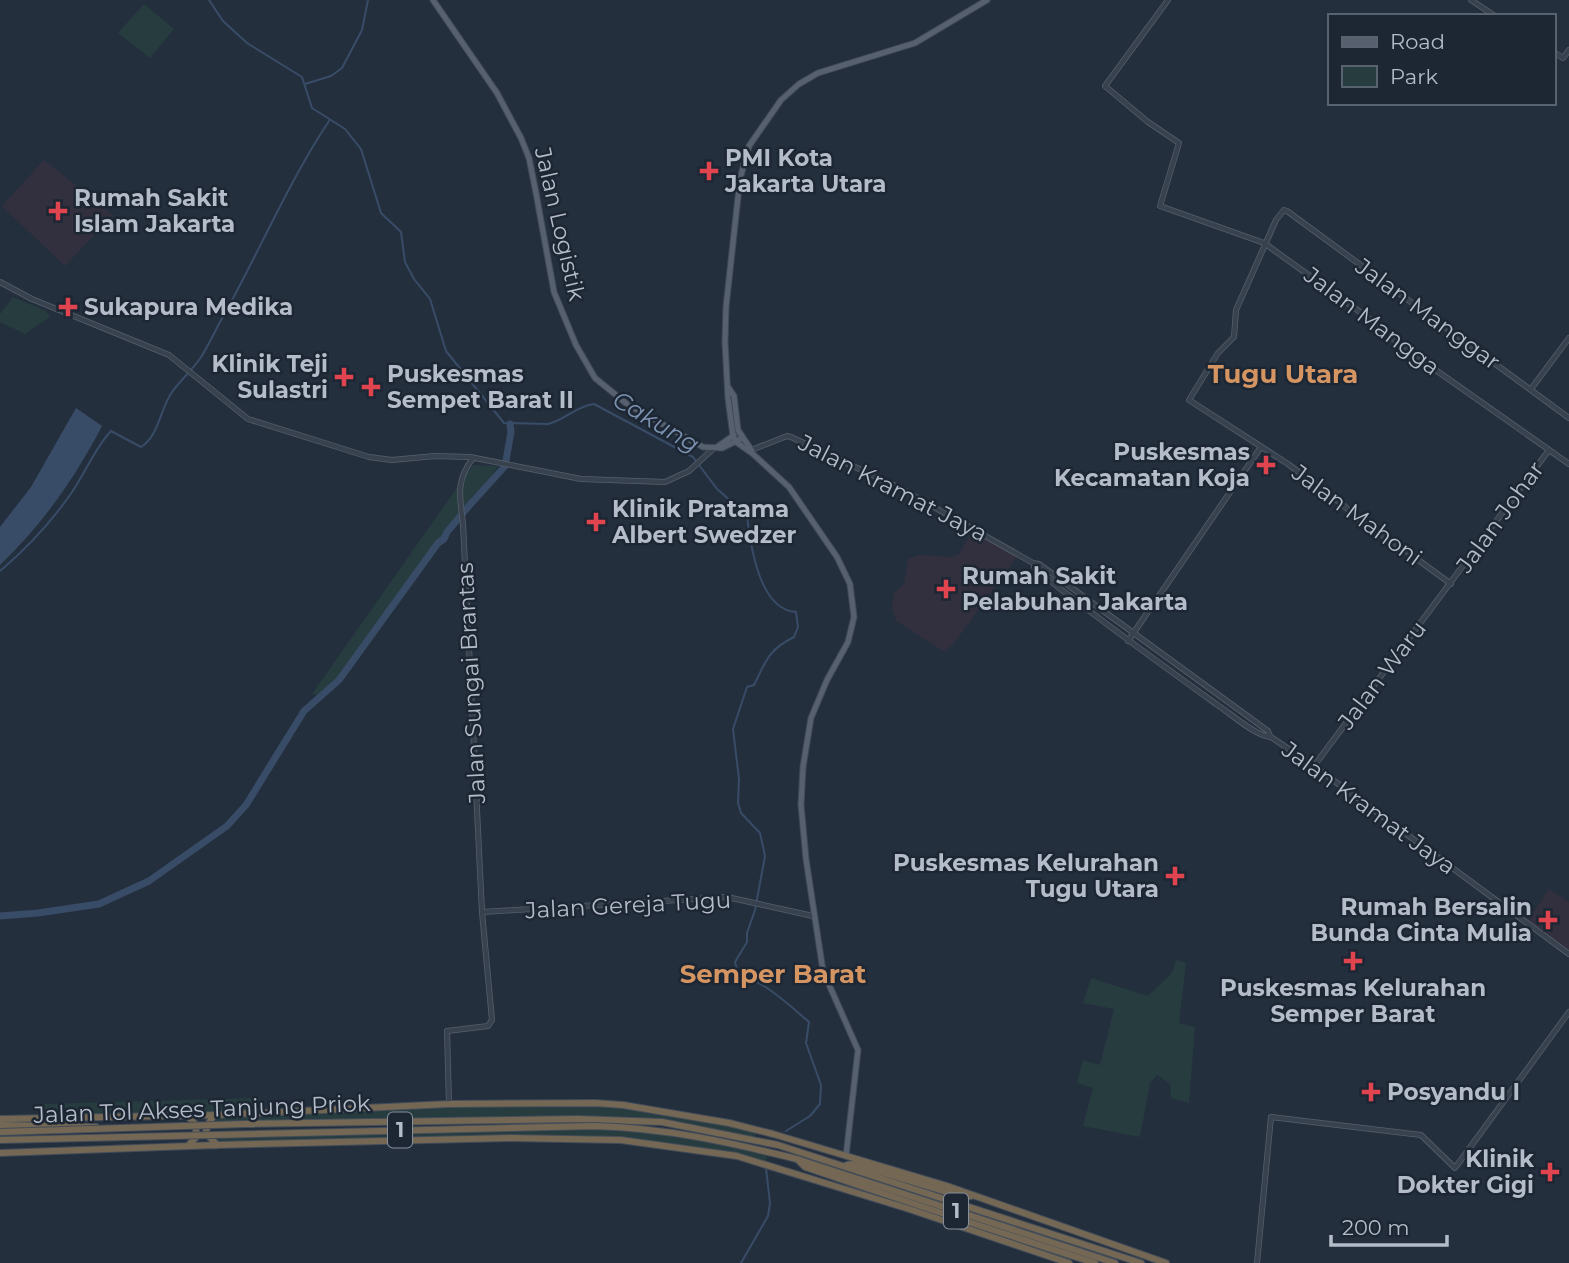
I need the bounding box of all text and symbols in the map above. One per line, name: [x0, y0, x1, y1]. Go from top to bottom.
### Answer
legend: [1328, 14, 1555, 105]
text: Road: [1390, 29, 1445, 54]
text: Park: [1390, 64, 1438, 89]
street label: Jalan Logistik: [529, 144, 591, 304]
place label: PMI Kota Jakarta Utara: [724, 144, 886, 198]
marker: PMI Kota Jakarta Utara: [699, 161, 719, 181]
place label: Rumah Sakit Islam Jakarta: [74, 184, 235, 238]
marker: Rumah Sakit Islam Jakarta: [48, 201, 68, 221]
street label: Jalan Manggar: [1350, 252, 1506, 376]
street label: Jalan Mangga: [1299, 261, 1445, 381]
place label: Sukapura Medika: [84, 293, 293, 321]
marker: Sukapura Medika: [58, 297, 78, 317]
place label: Klinik Teji Sulastri: [211, 350, 328, 404]
district label: Tugu Utara: [1208, 358, 1358, 390]
place label: Puskesmas Sempet Barat II: [387, 360, 574, 414]
marker: Klinik Teji Sulastri: [334, 367, 354, 387]
marker: Puskesmas Sempet Barat II: [361, 377, 381, 397]
water label: Cakung: [608, 384, 705, 459]
street label: Jalan Kramat Jaya: [793, 428, 992, 548]
place label: Puskesmas Kecamatan Koja: [1054, 438, 1250, 492]
marker: Puskesmas Kecamatan Koja: [1256, 455, 1276, 475]
street label: Jalan Johar: [1450, 456, 1550, 579]
street label: Jalan Mahoni: [1286, 458, 1427, 571]
place label: Klinik Pratama Albert Swedzer: [611, 495, 797, 549]
marker: Klinik Pratama Albert Swedzer: [586, 512, 606, 532]
street label: Jalan Sungai Brantas: [451, 562, 491, 805]
place label: Rumah Sakit Pelabuhan Jakarta: [962, 562, 1188, 616]
marker: Rumah Sakit Pelabuhan Jakarta: [936, 579, 956, 599]
street label: Jalan Waru: [1331, 615, 1432, 736]
street label: Jalan Kramat Jaya: [1276, 735, 1461, 880]
place label: Puskesmas Kelurahan Tugu Utara: [893, 849, 1159, 903]
marker: Puskesmas Kelurahan Tugu Utara: [1165, 866, 1185, 886]
street label: Jalan Gereja Tugu: [523, 886, 732, 924]
place label: Rumah Bersalin Bunda Cinta Mulia: [1310, 893, 1532, 947]
marker: Rumah Bersalin Bunda Cinta Mulia: [1538, 910, 1558, 930]
marker: Puskesmas Kelurahan Semper Barat: [1343, 951, 1363, 971]
district label: Semper Barat: [680, 958, 866, 990]
place label: Puskesmas Kelurahan Semper Barat: [1220, 974, 1486, 1028]
place label: Posyandu I: [1387, 1078, 1520, 1106]
marker: Posyandu I: [1361, 1082, 1381, 1102]
street label: Jalan Tol Akses Tanjung Priok: [32, 1089, 371, 1129]
road number: 1: [388, 1112, 412, 1148]
place label: Klinik Dokter Gigi: [1397, 1145, 1535, 1199]
marker: Klinik Dokter Gigi: [1540, 1162, 1560, 1182]
road number: 1: [944, 1194, 968, 1228]
scale bar: [1331, 1204, 1446, 1248]
text: 200 m: [1342, 1215, 1409, 1240]

